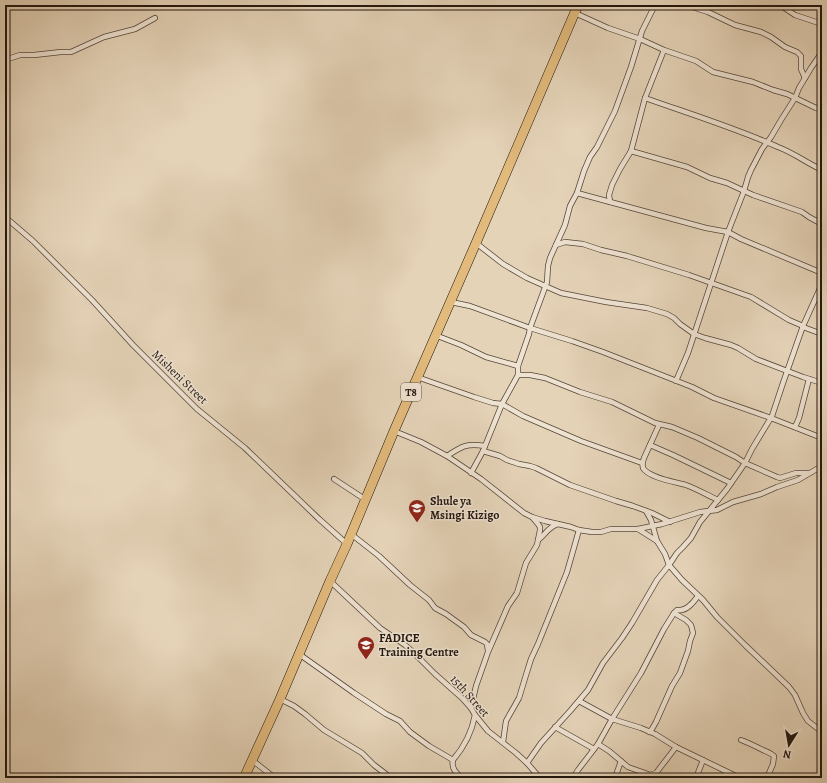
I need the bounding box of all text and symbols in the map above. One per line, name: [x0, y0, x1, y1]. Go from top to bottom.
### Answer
street label: Misheni Street: [149, 346, 211, 408]
road number: T8: [401, 383, 421, 401]
place label: Shule ya Msingi Kizigo: [430, 493, 500, 523]
school or university icon: Shule ya Msingi Kizigo: [407, 498, 427, 523]
place label: FADICE Training Centre: [379, 630, 459, 660]
school or university icon: FADICE Training Centre: [356, 635, 376, 660]
street label: 15th Street: [447, 671, 493, 721]
north arrow: [769, 725, 809, 765]
text: N: [782, 746, 793, 762]

